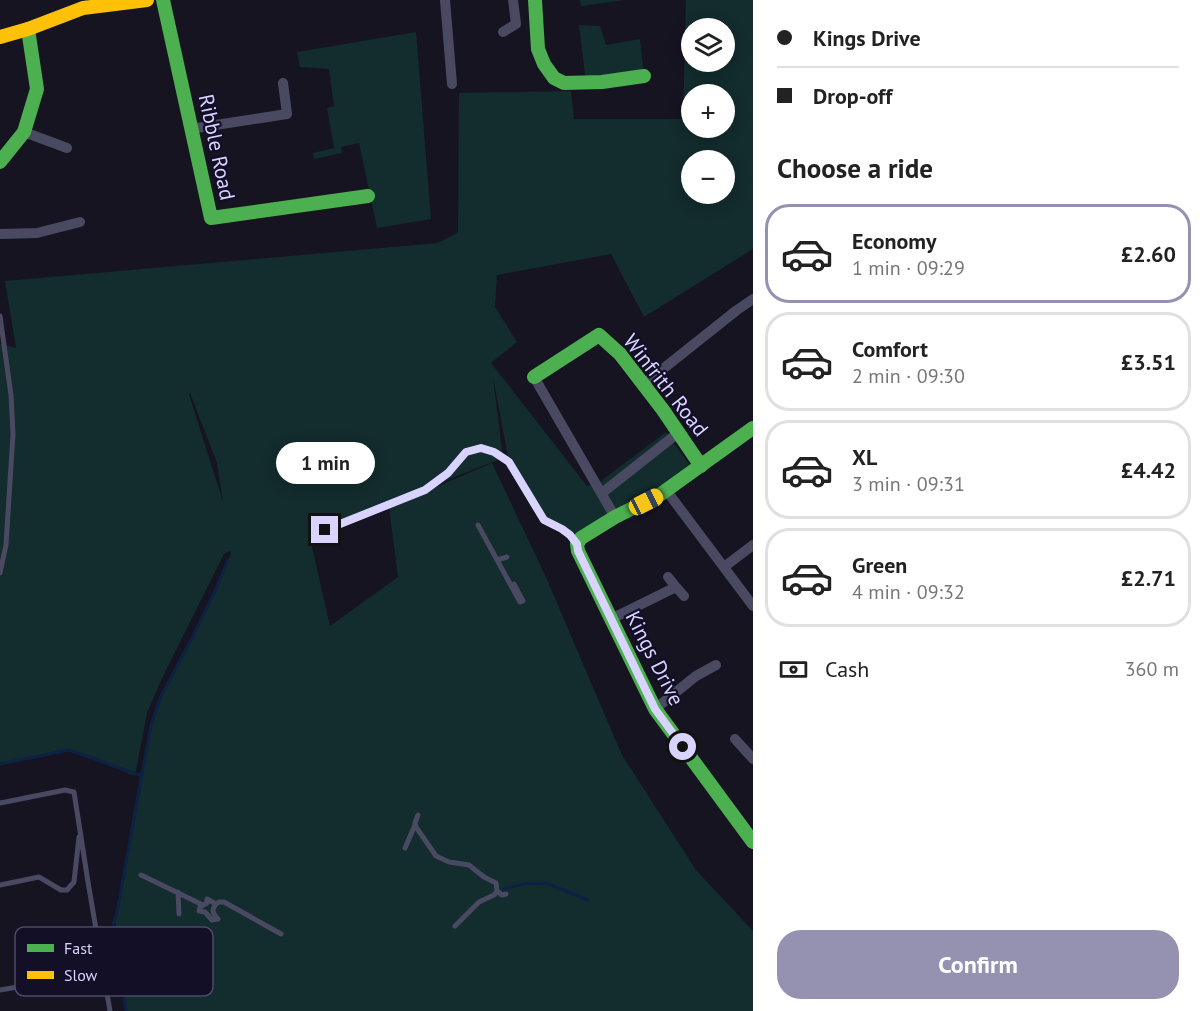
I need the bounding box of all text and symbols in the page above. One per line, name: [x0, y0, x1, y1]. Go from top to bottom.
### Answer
map controls: [681, 18, 735, 204]
button: layers: [681, 18, 735, 72]
text: Kings Drive: [813, 24, 921, 52]
text: Drop-off: [813, 82, 892, 110]
button: +: [681, 84, 735, 138]
street label: Ribble Road: [193, 92, 241, 202]
button: −: [681, 150, 735, 204]
text: Choose a ride: [777, 151, 933, 185]
icon: car: [780, 227, 834, 281]
text: Economy: [852, 227, 936, 255]
text: £2.60: [1121, 240, 1176, 268]
text: 1 min · 09:29: [852, 255, 965, 281]
street label: Winfrith Road: [618, 328, 714, 442]
icon: car: [780, 335, 834, 389]
text: Comfort: [852, 335, 928, 363]
text: £3.51: [1121, 348, 1176, 376]
text: 2 min · 09:30: [852, 363, 965, 389]
callout: 1 min: [276, 443, 374, 485]
icon: car: [780, 443, 834, 497]
text: XL: [852, 443, 877, 471]
text: 1 min: [301, 450, 350, 476]
text: £4.42: [1121, 456, 1176, 484]
text: 3 min · 09:31: [852, 471, 965, 497]
car: [626, 486, 666, 518]
route end: [311, 516, 338, 543]
icon: car: [780, 551, 834, 605]
text: Green: [852, 551, 907, 579]
text: £2.71: [1121, 564, 1176, 592]
text: 4 min · 09:32: [852, 579, 965, 605]
street label: Kings Drive: [620, 606, 690, 710]
icon: cash: [777, 653, 810, 686]
text: Cash: [825, 655, 869, 683]
text: 360 m: [1125, 656, 1179, 682]
route start: [669, 733, 696, 760]
legend: [15, 927, 213, 996]
button: Confirm: [777, 930, 1179, 999]
text: Fast: [64, 938, 93, 958]
text: Slow: [64, 965, 98, 985]

